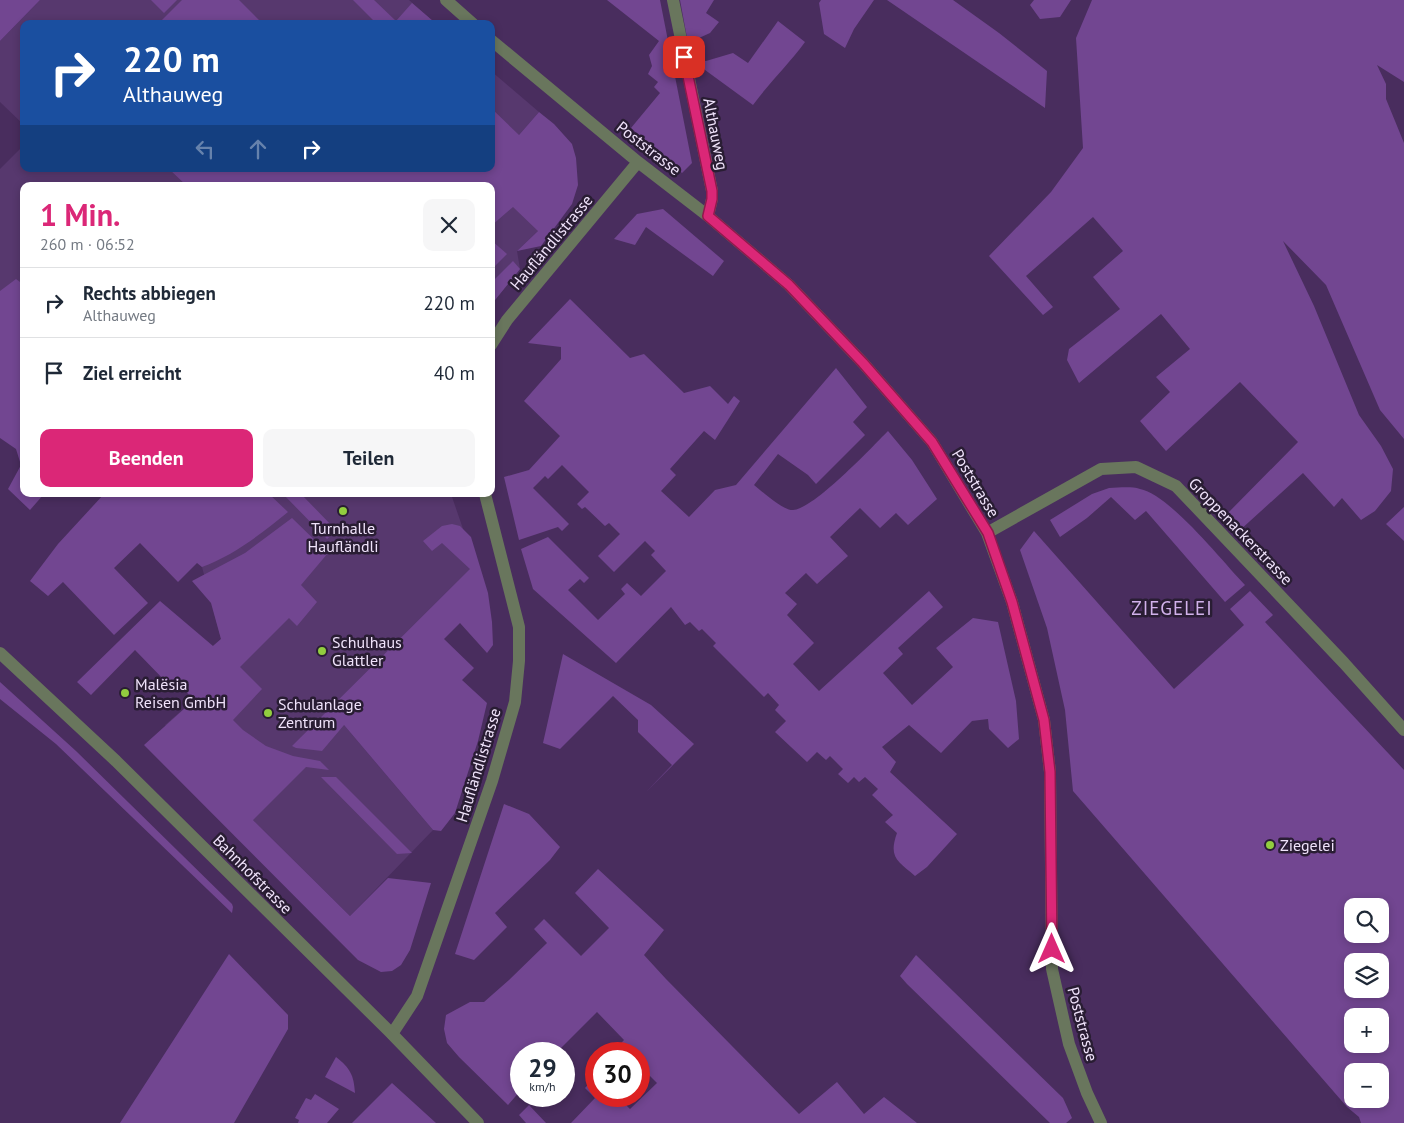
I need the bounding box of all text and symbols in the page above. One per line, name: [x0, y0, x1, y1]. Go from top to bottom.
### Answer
text: 220 m: [123, 36, 220, 82]
pin: [663, 36, 705, 78]
icon: right: [40, 40, 105, 105]
icon: arrive: [670, 43, 698, 71]
text: Althauweg: [123, 80, 223, 108]
street label: Althauweg: [699, 96, 733, 172]
street label: Poststrasse: [613, 117, 685, 179]
icon: left: [191, 135, 219, 163]
icon: ahead: [244, 135, 272, 163]
icon: right: [297, 135, 325, 163]
street label: Haufländlistrasse: [505, 190, 597, 294]
text: 1 Min.: [40, 195, 120, 234]
button: close: [423, 199, 475, 251]
text: 260 m · 06:52: [40, 234, 135, 254]
text: Rechts abbiegen: [83, 281, 216, 305]
icon: right: [40, 289, 68, 317]
text: 220 m: [423, 291, 475, 315]
text: Althauweg: [83, 305, 156, 325]
icon: arrive: [40, 359, 68, 387]
text: Ziel erreicht: [83, 361, 181, 385]
text: 40 m: [434, 361, 475, 385]
button: Beenden: [40, 429, 253, 487]
button: Teilen: [263, 429, 475, 487]
street label: Poststrasse: [948, 445, 1004, 521]
street label: Groppenackerstrasse: [1185, 473, 1297, 589]
marker: Turnhalle Haufländli: [337, 505, 349, 517]
place label: Turnhalle Haufländli: [308, 518, 378, 556]
district label: ZIEGELEI: [1131, 596, 1213, 620]
place label: Schulhaus Glattler: [332, 632, 402, 670]
marker: Schulhaus Glattler: [316, 645, 328, 657]
place label: Malësia Reisen GmbH: [135, 674, 226, 712]
marker: Malësia Reisen GmbH: [119, 687, 131, 699]
place label: Schulanlage Zentrum: [278, 694, 362, 732]
street label: Haufländlistrasse: [451, 706, 505, 824]
marker: Schulanlage Zentrum: [262, 707, 274, 719]
street label: Bahnhofstrasse: [209, 830, 297, 918]
place label: Ziegelei: [1280, 835, 1335, 855]
marker: Ziegelei: [1264, 839, 1276, 851]
map controls: [1344, 898, 1389, 1108]
button: search: [1344, 898, 1389, 943]
position arrow: [1025, 922, 1077, 974]
button: layers: [1344, 953, 1389, 998]
street label: Poststrasse: [1063, 985, 1103, 1063]
button: +: [1344, 1008, 1389, 1053]
speed limit sign: 30: [585, 1042, 650, 1107]
text: 29: [528, 1052, 557, 1084]
button: −: [1344, 1063, 1389, 1108]
text: km/h: [529, 1079, 556, 1094]

